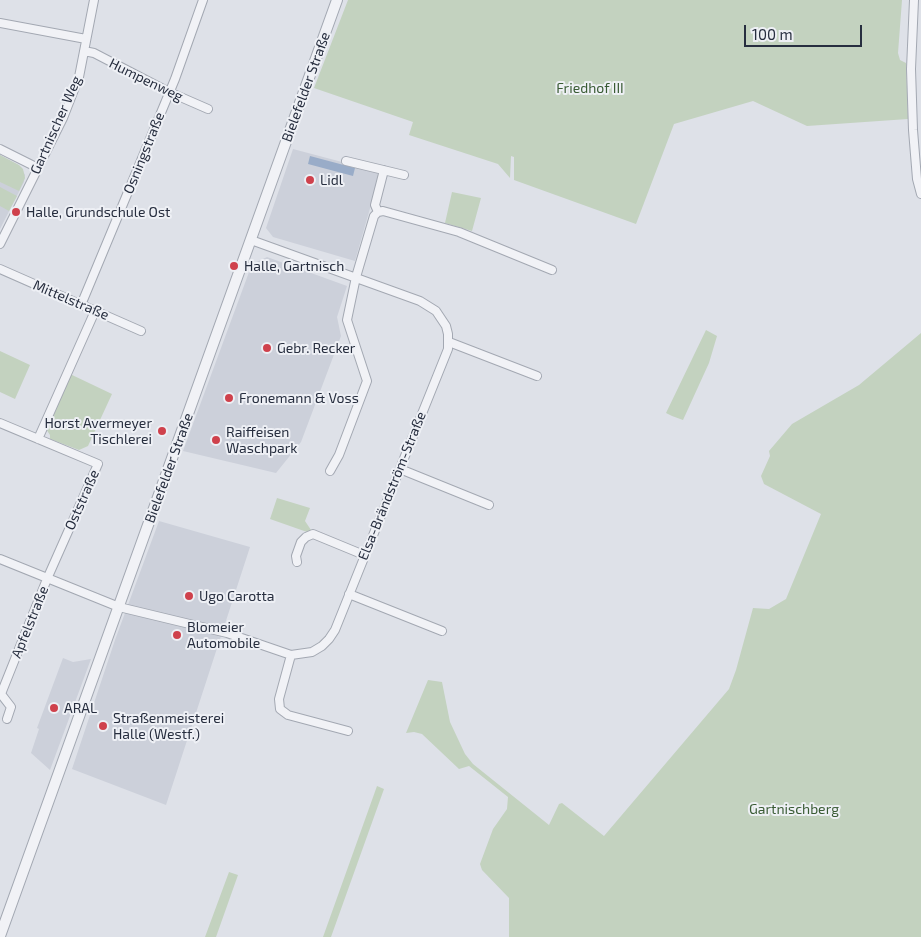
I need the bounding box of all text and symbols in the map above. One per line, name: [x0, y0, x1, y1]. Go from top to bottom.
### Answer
scale bar: [746, 15, 864, 47]
text: 100 m: [752, 25, 793, 43]
street label: Bielefelder Straße: [278, 30, 334, 144]
street label: Humpenweg: [106, 55, 186, 105]
street label: Gartnischer Weg: [27, 73, 85, 177]
park label: Friedhof III: [556, 80, 624, 96]
street label: Osningstraße: [120, 110, 168, 196]
place label: Lidl: [320, 172, 343, 188]
marker: Lidl: [304, 174, 316, 186]
place label: Halle, Grundschule Ost: [26, 204, 170, 220]
marker: Halle, Grundschule Ost: [10, 206, 22, 218]
place label: Halle, Gartnisch: [244, 258, 344, 274]
marker: Halle, Gartnisch: [228, 260, 240, 272]
street label: Mittelstraße: [31, 276, 111, 324]
place label: Gebr. Recker: [277, 340, 355, 356]
marker: Gebr. Recker: [261, 342, 273, 354]
place label: Fronemann & Voss: [239, 390, 359, 406]
marker: Fronemann & Voss: [223, 392, 235, 404]
street label: Elsa-Brändström-Straße: [354, 409, 430, 563]
street label: Bielefelder Straße: [141, 411, 197, 525]
place label: Horst Avermeyer Tischlerei: [44, 415, 152, 448]
place label: Raiffeisen Waschpark: [226, 424, 297, 457]
marker: Horst Avermeyer Tischlerei: [156, 425, 168, 437]
marker: Raiffeisen Waschpark: [210, 434, 222, 446]
street label: Oststraße: [61, 467, 103, 533]
street label: Apfelstraße: [8, 583, 52, 661]
place label: Ugo Carotta: [199, 588, 274, 604]
marker: Ugo Carotta: [183, 590, 195, 602]
place label: Blomeier Automobile: [187, 619, 260, 652]
marker: Blomeier Automobile: [171, 629, 183, 641]
place label: ARAL: [64, 700, 97, 716]
marker: ARAL: [48, 702, 60, 714]
place label: Straßenmeisterei Halle (Westf.): [113, 710, 224, 742]
marker: Straßenmeisterei Halle (Westf.): [97, 720, 109, 732]
park label: Gartnischberg: [749, 801, 839, 817]

